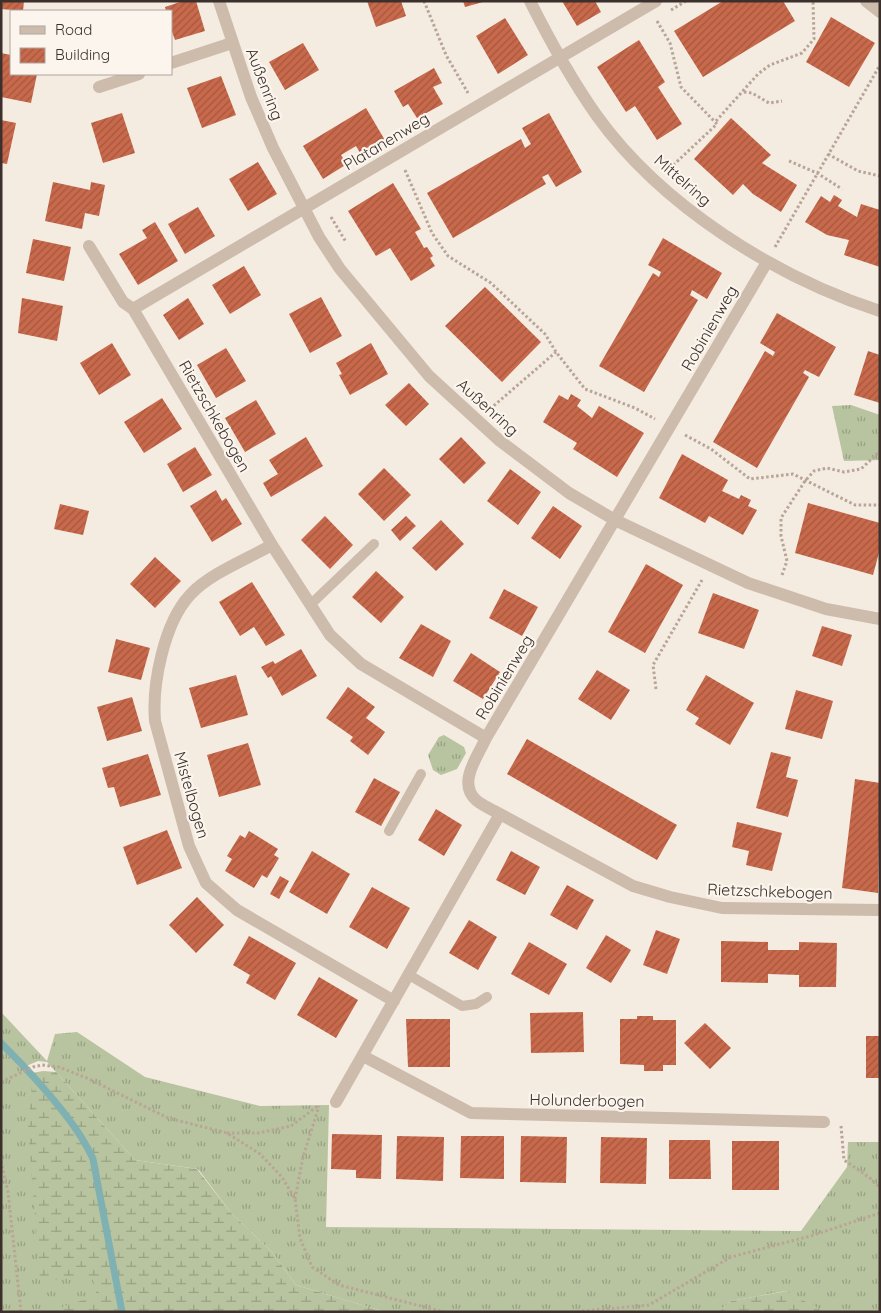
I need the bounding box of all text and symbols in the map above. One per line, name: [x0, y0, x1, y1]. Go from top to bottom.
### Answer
legend: [10, 10, 172, 75]
text: Road: [55, 20, 92, 39]
text: Building: [55, 45, 110, 64]
street label: Außenring: [242, 45, 288, 123]
street label: Platanenweg: [339, 108, 433, 174]
street label: Mittelring: [650, 150, 716, 210]
street label: Robinienweg: [676, 282, 742, 374]
street label: Rietzschkebogen: [175, 357, 255, 475]
street label: Außenring: [453, 374, 523, 440]
street label: Robinienweg: [471, 631, 537, 723]
street label: Mistelbogen: [170, 749, 214, 841]
street label: Rietzschkebogen: [707, 879, 833, 903]
street label: Holunderbogen: [529, 1089, 645, 1111]

